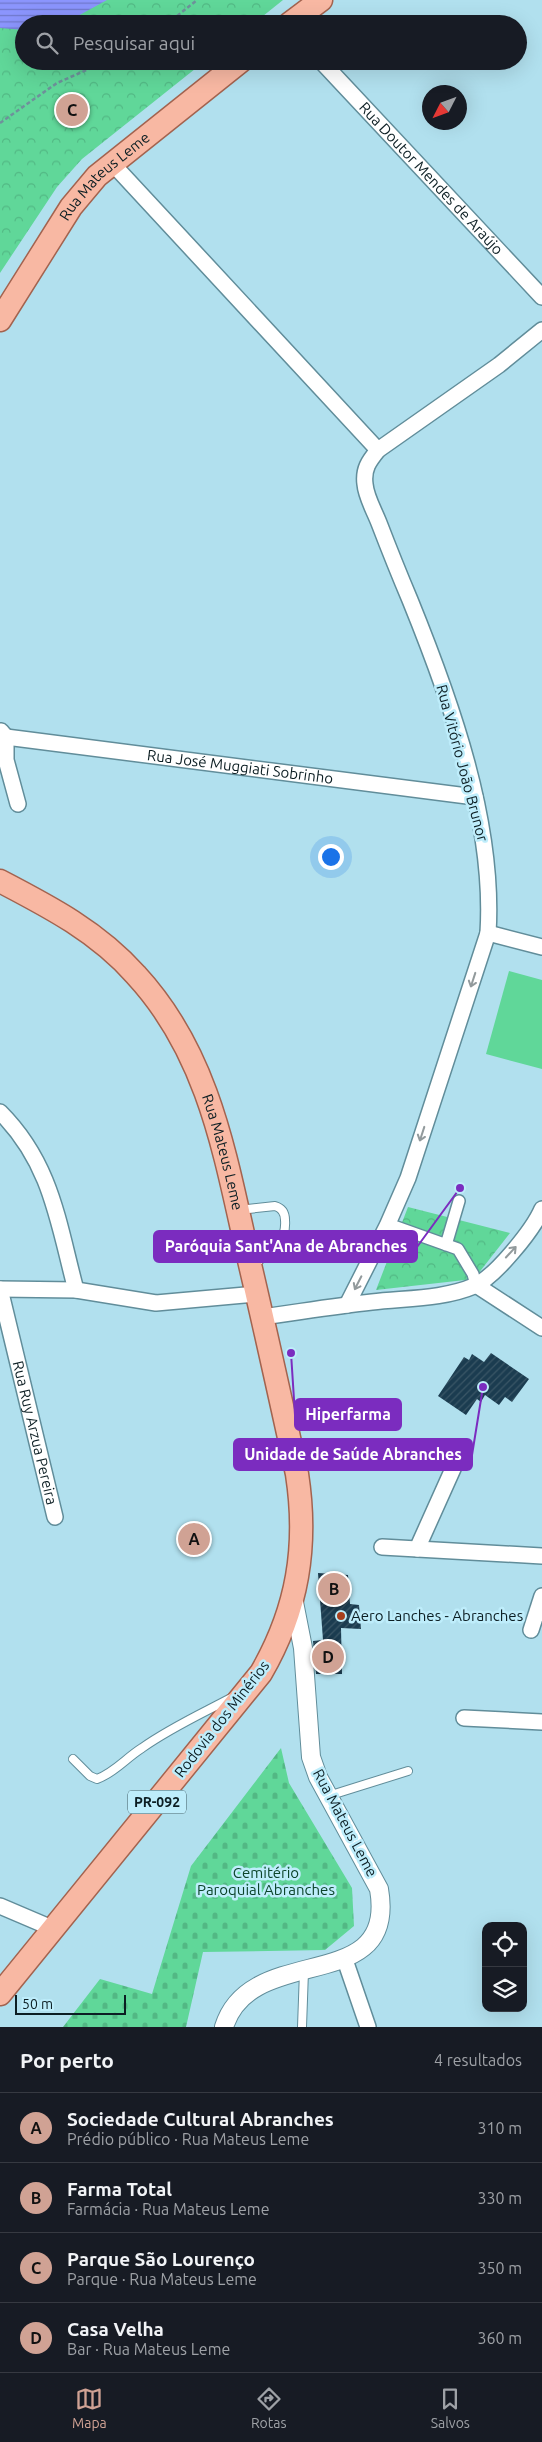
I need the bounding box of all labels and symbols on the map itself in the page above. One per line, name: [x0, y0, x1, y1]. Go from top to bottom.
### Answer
north arrow: [422, 85, 467, 130]
pin: C: [56, 91, 88, 129]
street label: Rua Doutor Mendes de Araújo: [356, 98, 507, 258]
street label: Rua Mateus Leme: [56, 128, 153, 223]
street label: Rua Vitório João Brunor: [433, 683, 492, 843]
street label: Rua José Muggiati Sobrinho: [146, 746, 334, 787]
your location: [318, 844, 344, 870]
one-way arrow: [468, 971, 477, 987]
street label: Rua Mateus Leme: [199, 1092, 247, 1212]
one-way arrow: [417, 1126, 426, 1141]
callout: Paróquia Sant'Ana de Abranches: [154, 1231, 417, 1262]
text: Paróquia Sant'Ana de Abranches: [165, 1237, 407, 1255]
one-way arrow: [505, 1246, 517, 1259]
one-way arrow: [353, 1275, 362, 1290]
street label: Rua Ruy Arzua Pereira: [10, 1359, 61, 1507]
callout: Hiperfarma: [295, 1399, 401, 1430]
text: Hiperfarma: [305, 1405, 391, 1423]
callout: Unidade de Saúde Abranches: [234, 1439, 472, 1470]
text: Unidade de Saúde Abranches: [244, 1445, 462, 1463]
pin: A: [178, 1520, 210, 1558]
pin: B: [318, 1570, 350, 1608]
place label: Aero Lanches - Abranches: [351, 1607, 523, 1624]
marker: Aero Lanches - Abranches: [335, 1610, 347, 1622]
pin: D: [312, 1638, 344, 1676]
street label: Rodovia dos Minérios: [171, 1657, 272, 1780]
street label: Rua Mateus Leme: [310, 1766, 381, 1880]
road number: PR-092: [128, 1790, 186, 1814]
park label: Cemitério Paroquial Abranches: [197, 1864, 335, 1898]
scale bar: [15, 1992, 126, 2015]

